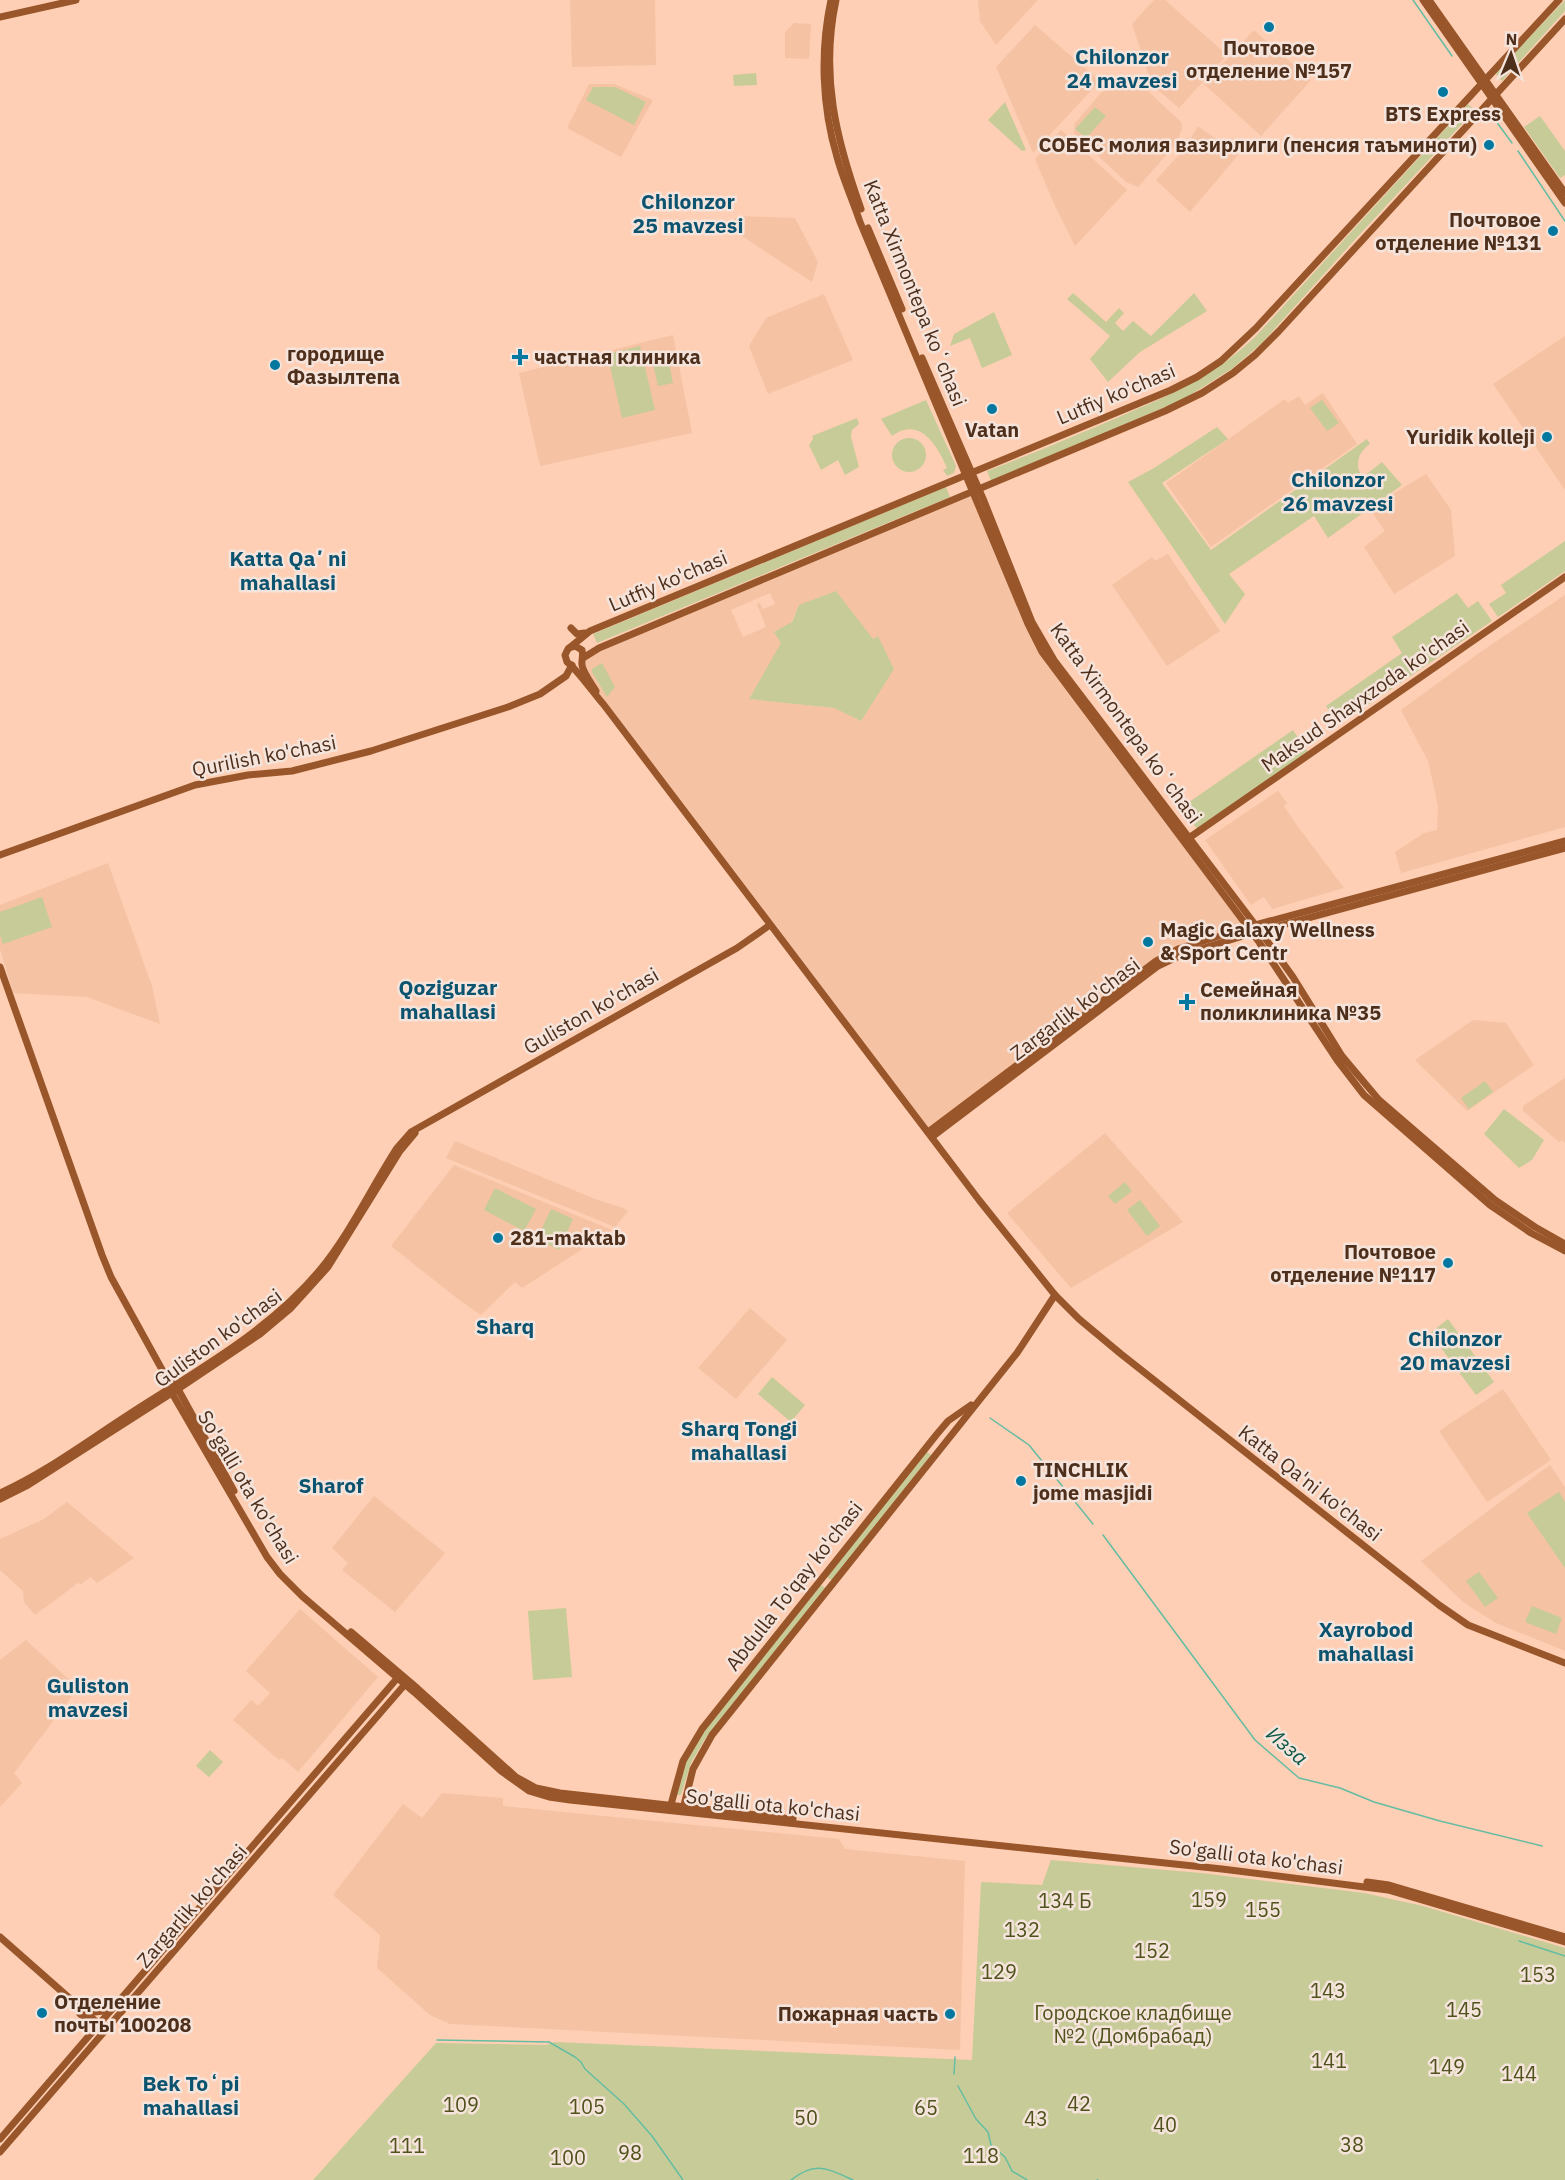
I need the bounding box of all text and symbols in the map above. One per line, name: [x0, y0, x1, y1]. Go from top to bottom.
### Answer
marker: Почтовое отделение №157: [1262, 20, 1276, 34]
north arrow: [1481, 24, 1541, 84]
text: N: [1505, 29, 1518, 49]
place label: Почтовое отделение №157: [1186, 34, 1352, 84]
district label: Chilonzor 24 mavzesi: [1067, 42, 1177, 94]
marker: BTS Express: [1436, 85, 1450, 99]
place label: BTS Express: [1385, 100, 1501, 127]
place label: СОБЕС молия вазирлиги (пенсия таъминоти): [1039, 131, 1477, 158]
marker: СОБЕС молия вазирлиги (пенсия таъминоти): [1482, 138, 1496, 152]
street label: Katta Xirmontepa koʻchasi: [858, 176, 973, 410]
district label: Chilonzor 25 mavzesi: [633, 187, 743, 239]
place label: Почтовое отделение №131: [1375, 206, 1541, 256]
marker: Почтовое отделение №131: [1546, 224, 1560, 238]
place label: городище Фазылтепа: [287, 340, 400, 390]
place label: частная клиника: [534, 343, 701, 370]
marker: частная клиника: [511, 348, 529, 366]
street label: Lutfiy ko'chasi: [1052, 356, 1179, 431]
marker: городище Фазылтепа: [268, 358, 282, 372]
marker: Vatan: [985, 402, 999, 416]
place label: Vatan: [965, 416, 1019, 443]
place label: Yuridik kolleji: [1406, 423, 1535, 450]
marker: Yuridik kolleji: [1540, 430, 1554, 444]
district label: Chilonzor 26 mavzesi: [1283, 465, 1393, 517]
street label: Lutfiy ko'chasi: [604, 543, 731, 618]
district label: Katta Qaʼni mahallasi: [229, 544, 347, 596]
street label: Maksud Shayxzoda ko'chasi: [1255, 613, 1474, 778]
street label: Katta Xirmontepa koʻchasi: [1044, 617, 1208, 829]
street label: Qurilish ko'chasi: [189, 728, 338, 783]
place label: Magic Galaxy Wellness & Sport Centr: [1160, 916, 1375, 966]
marker: Magic Galaxy Wellness & Sport Centr: [1141, 935, 1155, 949]
street label: Zargarlik ko'chasi: [1004, 951, 1145, 1066]
street label: Guliston ko'chasi: [518, 961, 663, 1060]
district label: Qoziguzar mahallasi: [399, 973, 498, 1025]
place label: Семейная поликлиника №35: [1200, 976, 1381, 1026]
marker: Семейная поликлиника №35: [1178, 993, 1196, 1011]
place label: 281-maktab: [510, 1224, 626, 1251]
marker: 281-maktab: [491, 1231, 505, 1245]
place label: Почтовое отделение №117: [1270, 1238, 1436, 1288]
marker: Почтовое отделение №117: [1441, 1256, 1455, 1270]
street label: Guliston ko'chasi: [148, 1282, 287, 1393]
district label: Sharq: [476, 1312, 534, 1340]
district label: Chilonzor 20 mavzesi: [1400, 1324, 1510, 1376]
street label: So'galli ota ko'chasi: [192, 1405, 305, 1569]
district label: Sharq Tongi mahallasi: [681, 1414, 797, 1466]
street label: Katta Qa'ni ko'chasi: [1233, 1418, 1388, 1547]
place label: TINCHLIK jome masjidi: [1032, 1456, 1153, 1506]
district label: Sharof: [298, 1471, 364, 1499]
marker: TINCHLIK jome masjidi: [1014, 1474, 1028, 1488]
street label: Abdulla To'qay ko'chasi: [719, 1495, 868, 1676]
district label: Xayrobod mahallasi: [1318, 1615, 1414, 1667]
district label: Guliston mavzesi: [47, 1671, 129, 1723]
water label: Изза: [1261, 1719, 1314, 1771]
street label: So'galli ota ko'chasi: [685, 1782, 861, 1827]
street label: So'galli ota ko'chasi: [1168, 1832, 1344, 1881]
street label: Zargarlik ko'chasi: [130, 1838, 253, 1973]
park label: 159: [1191, 1886, 1227, 1913]
park label: 134 Б: [1038, 1887, 1092, 1914]
park label: 155: [1245, 1896, 1281, 1923]
park label: 132: [1004, 1916, 1040, 1943]
park label: 152: [1134, 1937, 1170, 1964]
park label: 129: [981, 1958, 1017, 1985]
park label: 153: [1520, 1961, 1556, 1988]
park label: 143: [1310, 1977, 1346, 2004]
place label: Отделение почты 100208: [54, 1988, 192, 2038]
park label: 145: [1446, 1996, 1482, 2023]
park label: Городское кладбище №2 (Домбрабад): [1034, 1999, 1232, 2049]
place label: Пожарная часть: [778, 2000, 938, 2027]
marker: Отделение почты 100208: [35, 2006, 49, 2020]
marker: Пожарная часть: [943, 2007, 957, 2021]
park label: 141: [1311, 2047, 1347, 2074]
park label: 149: [1429, 2053, 1465, 2080]
park label: 144: [1501, 2060, 1537, 2087]
district label: Bek Toʻpi mahallasi: [143, 2069, 240, 2121]
park label: 42: [1067, 2090, 1091, 2117]
park label: 109: [443, 2091, 479, 2118]
park label: 105: [569, 2093, 605, 2120]
park label: 65: [914, 2094, 938, 2121]
park label: 50: [794, 2104, 818, 2131]
park label: 43: [1024, 2105, 1048, 2132]
park label: 40: [1153, 2111, 1177, 2138]
park label: 38: [1340, 2131, 1364, 2158]
park label: 111: [389, 2132, 425, 2159]
park label: 98: [618, 2139, 642, 2166]
park label: 118: [963, 2142, 999, 2169]
park label: 100: [550, 2144, 586, 2171]

